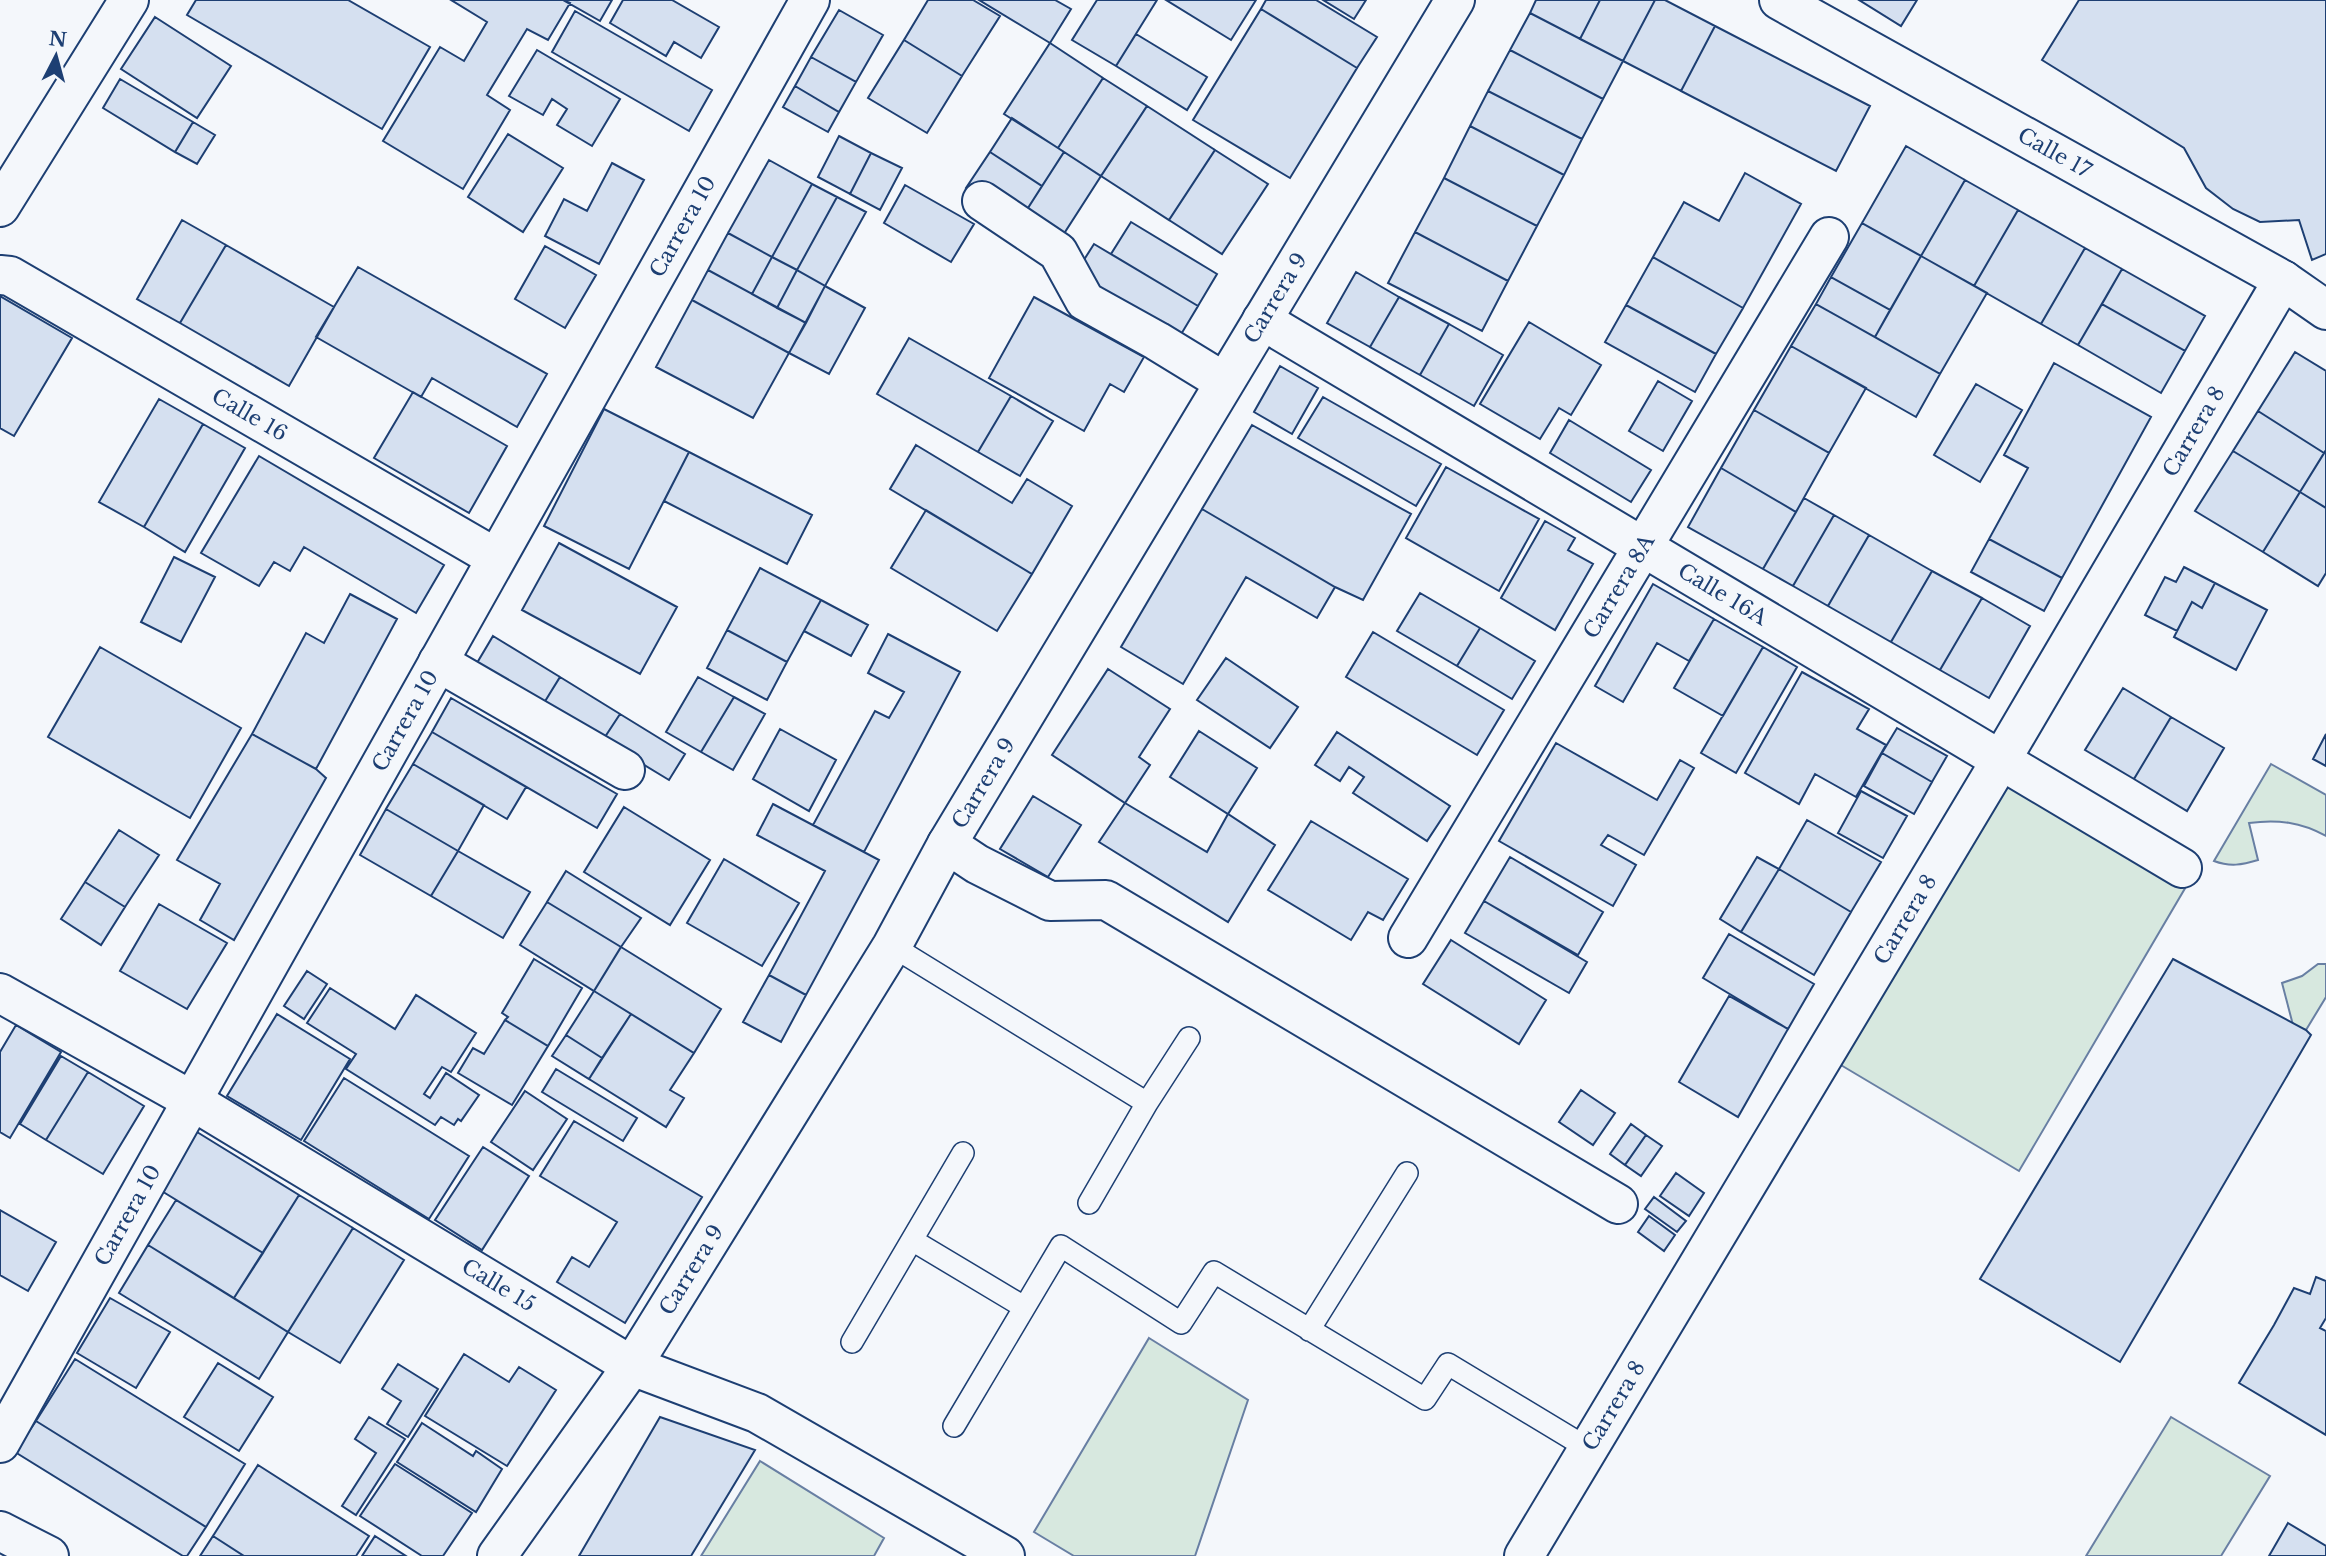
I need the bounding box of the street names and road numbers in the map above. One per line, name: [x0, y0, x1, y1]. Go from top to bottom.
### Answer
street label: Calle 17: [2013, 122, 2096, 184]
street label: Carrera 10: [644, 171, 722, 282]
street label: Carrera 9: [1238, 248, 1313, 348]
street label: Carrera 8: [2157, 382, 2231, 481]
street label: Calle 16: [207, 383, 292, 447]
street label: Carrera 8A: [1578, 529, 1661, 643]
street label: Calle 16A: [1673, 558, 1772, 631]
street label: Carrera 10: [366, 666, 444, 776]
street label: Carrera 9: [946, 733, 1021, 833]
street label: Carrera 8: [1868, 870, 1942, 969]
street label: Carrera 10: [89, 1160, 167, 1271]
street label: Carrera 9: [654, 1220, 729, 1320]
street label: Calle 15: [457, 1253, 540, 1318]
street label: Carrera 8: [1577, 1356, 1651, 1456]

